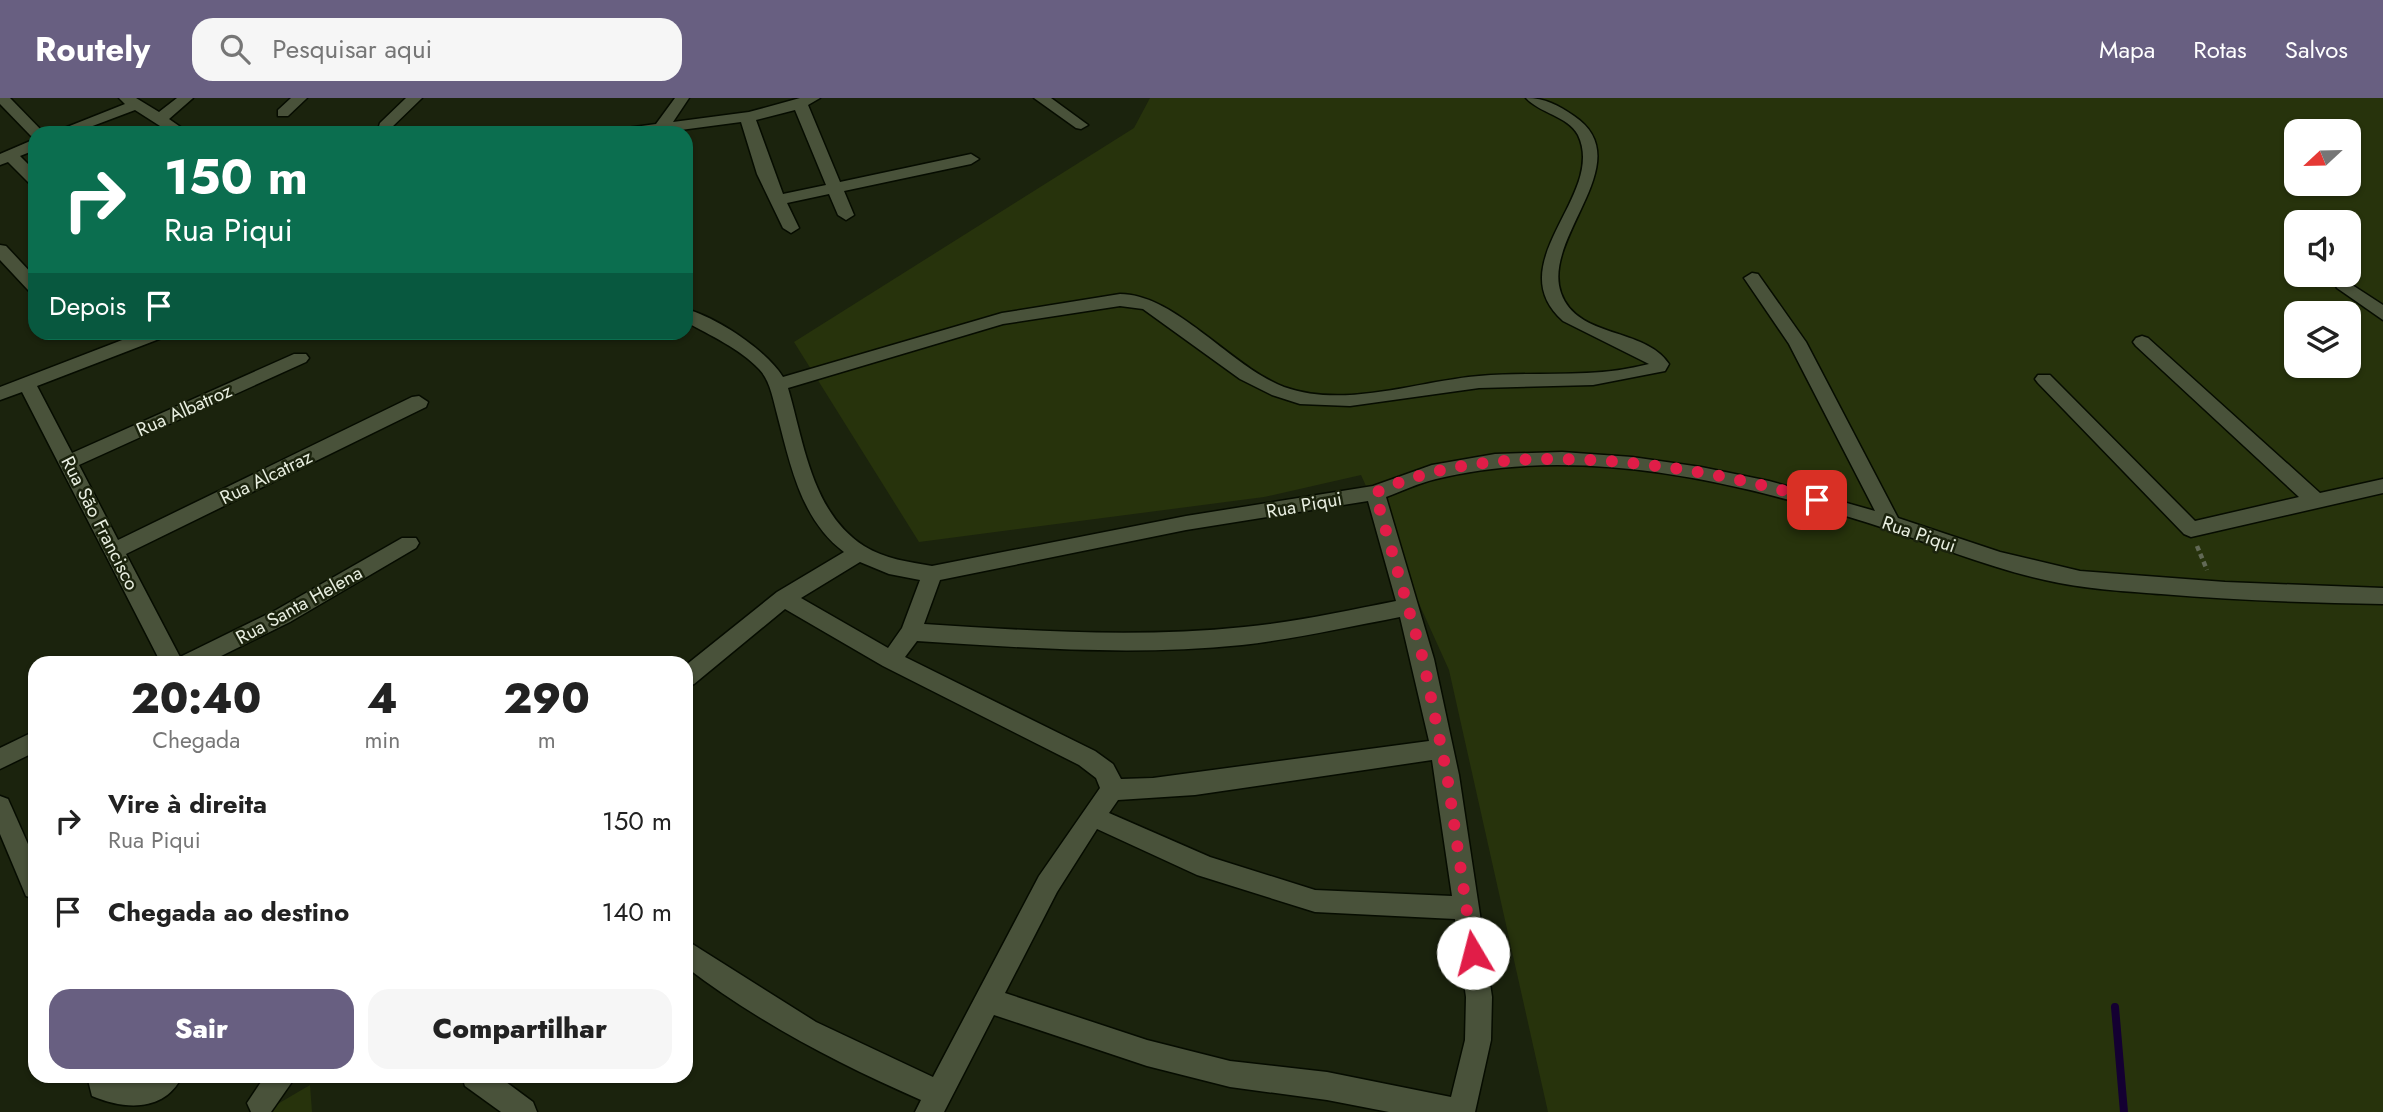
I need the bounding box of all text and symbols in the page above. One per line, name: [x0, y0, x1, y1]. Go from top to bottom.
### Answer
search box: [192, 18, 682, 81]
text: Routely: [35, 26, 150, 73]
icon: search: [216, 30, 254, 68]
text: Pesquisar aqui: [272, 30, 432, 68]
text: Mapa: [2099, 32, 2155, 67]
text: Rotas: [2193, 32, 2247, 67]
text: Salvos: [2285, 32, 2348, 67]
north arrow: [2284, 119, 2361, 196]
map controls: [2284, 119, 2361, 378]
text: 150 m: [164, 142, 308, 212]
icon: right: [49, 154, 140, 245]
text: Rua Piqui: [164, 207, 293, 253]
button: sound: [2284, 210, 2361, 287]
text: Depois: [49, 287, 126, 325]
icon: arrive: [140, 287, 178, 325]
button: layers: [2284, 301, 2361, 378]
street label: Rua Albatroz: [132, 377, 236, 443]
street label: Rua Alcatraz: [215, 443, 317, 511]
street label: Rua São Francisco: [55, 451, 145, 595]
pin: [1787, 470, 1847, 530]
icon: arrive: [1798, 481, 1836, 519]
street label: Rua Piqui: [1264, 485, 1344, 525]
street label: Rua Piqui: [1878, 509, 1960, 559]
street label: Rua Santa Helena: [231, 559, 367, 651]
text: 20:40: [131, 668, 261, 729]
text: 4: [367, 668, 398, 729]
text: 290: [503, 668, 590, 729]
text: Chegada: [152, 723, 240, 757]
text: min: [364, 723, 400, 757]
text: m: [538, 723, 556, 757]
text: Vire à direita: [108, 785, 267, 823]
icon: right: [49, 802, 87, 840]
text: 150 m: [602, 802, 672, 840]
text: Rua Piqui: [108, 823, 201, 857]
icon: arrive: [49, 893, 87, 931]
text: Chegada ao destino: [108, 893, 349, 931]
text: 140 m: [601, 893, 672, 931]
position arrow: [1436, 916, 1510, 990]
button: Sair: [49, 989, 354, 1069]
button: Compartilhar: [368, 989, 672, 1069]

